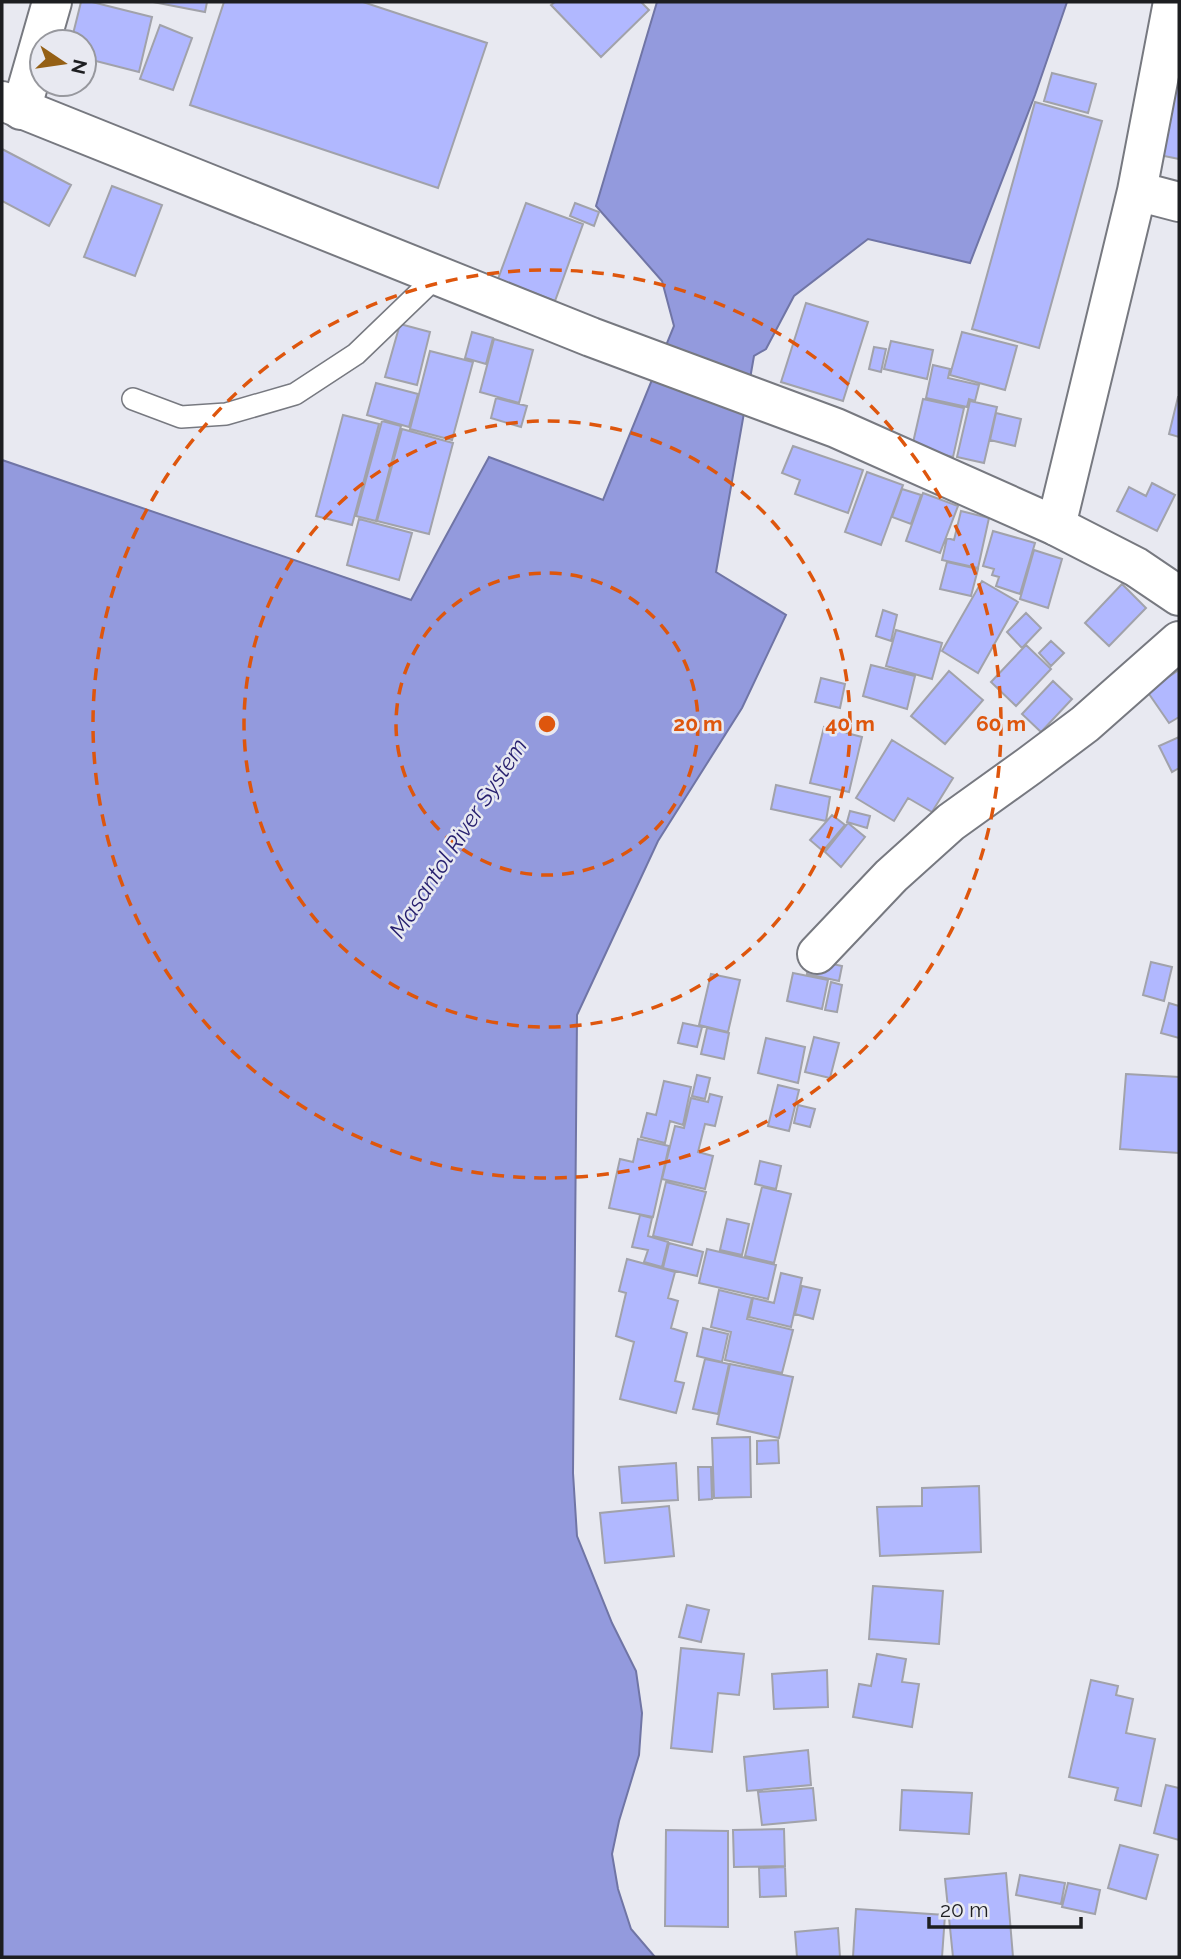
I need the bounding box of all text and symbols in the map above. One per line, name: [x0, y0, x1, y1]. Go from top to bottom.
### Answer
north arrow: [28, 28, 98, 98]
text: N: [67, 57, 92, 76]
text: 20 m: [673, 711, 723, 736]
text: 40 m: [825, 711, 875, 736]
text: 60 m: [976, 711, 1026, 736]
centre of rings: [535, 712, 559, 736]
water label: Masantol River System: [383, 733, 532, 942]
scale bar: [929, 1885, 1081, 1929]
text: 20 m: [940, 1897, 988, 1922]

